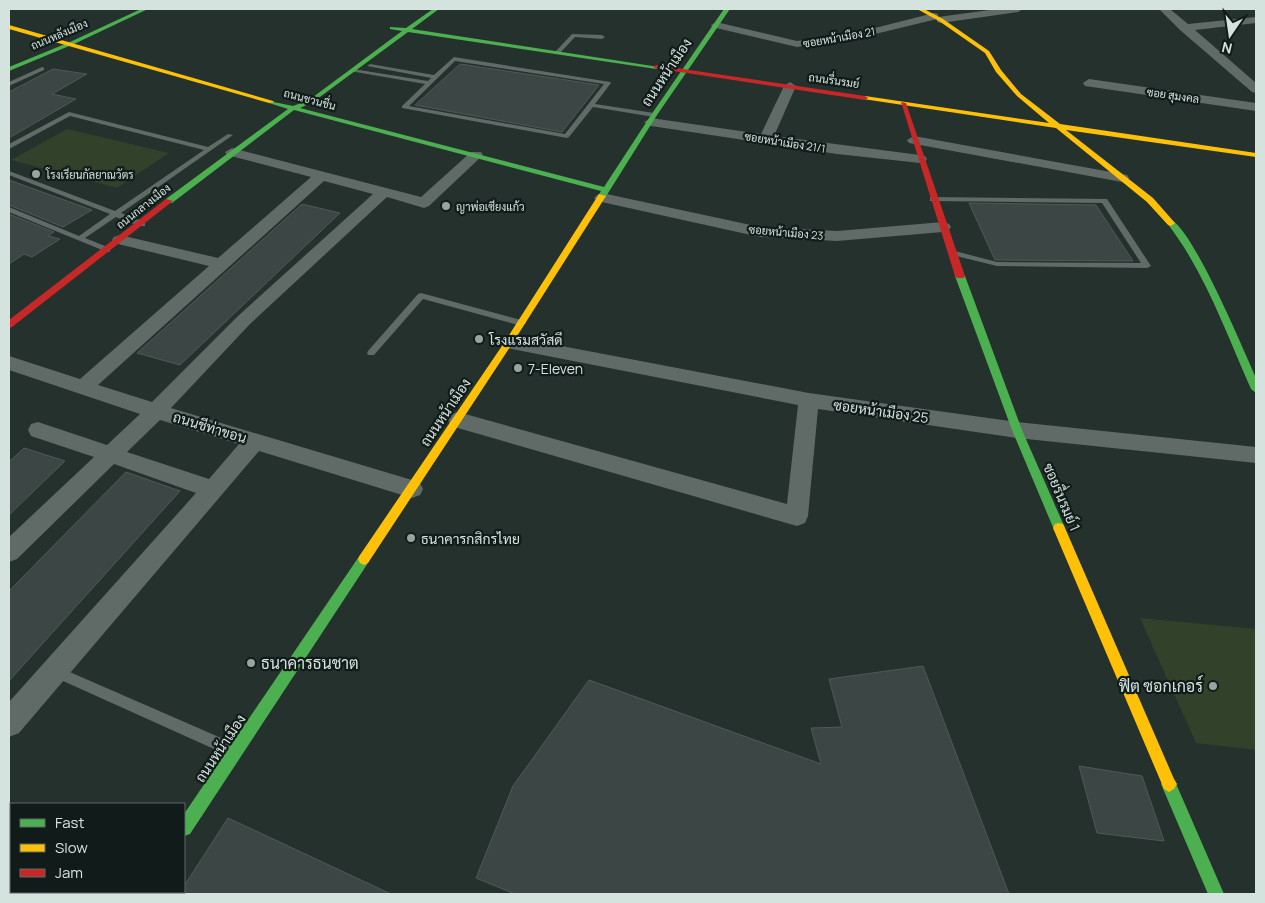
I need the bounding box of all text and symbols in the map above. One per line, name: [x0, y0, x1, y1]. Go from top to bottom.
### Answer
north arrow: [1205, 10, 1255, 60]
street label: ถนนหลังเมือง: [28, 15, 90, 53]
street label: ซอยหน้าเมือง 21: [802, 23, 876, 51]
street label: ถนนหน้าเมือง: [636, 34, 696, 110]
text: N: [1220, 38, 1234, 59]
street label: ถนนรื่นรมย์: [808, 66, 861, 91]
street label: ถนนชวนชื่น: [282, 82, 339, 113]
street label: ซอย สุมงคล: [1145, 84, 1200, 108]
street label: ซอยหน้าเมือง 21/1: [743, 128, 827, 156]
place label: โรงเรียนกัลยาณวัตร: [45, 167, 134, 182]
marker: โรงเรียนกัลยาณวัตร: [30, 168, 42, 180]
street label: ถนนกลางเมือง: [113, 180, 173, 232]
place label: ญาพ่อเซียงแก้ว: [456, 199, 525, 214]
marker: ญาพ่อเซียงแก้ว: [440, 200, 452, 212]
street label: ซอยหน้าเมือง 23: [748, 221, 824, 243]
place label: โรงแรมสวัสดี: [488, 330, 563, 349]
marker: โรงแรมสวัสดี: [473, 333, 485, 345]
place label: 7-Eleven: [528, 359, 583, 378]
marker: 7-Eleven: [512, 362, 524, 374]
street label: ถนนหน้าเมือง: [415, 374, 475, 450]
street label: ซอยหน้าเมือง 25: [832, 395, 930, 427]
street label: ถนนชีท่าขอน: [171, 407, 249, 447]
street label: ซอยรื่นรมย์ 1: [1039, 459, 1087, 534]
place label: ธนาคารกสิกรไทย: [421, 529, 520, 548]
marker: ธนาคารกสิกรไทย: [405, 532, 417, 544]
place label: ธนาคารธนชาต: [261, 652, 359, 674]
marker: ธนาคารธนชาต: [245, 657, 257, 669]
place label: ฟิต ซอกเกอร์: [1119, 674, 1203, 697]
marker: ฟิต ซอกเกอร์: [1207, 680, 1219, 692]
street label: ถนนหน้าเมือง: [190, 710, 250, 786]
legend: [10, 803, 185, 893]
text: Fast: [55, 812, 84, 833]
text: Slow: [55, 837, 88, 858]
text: Jam: [55, 862, 83, 883]

